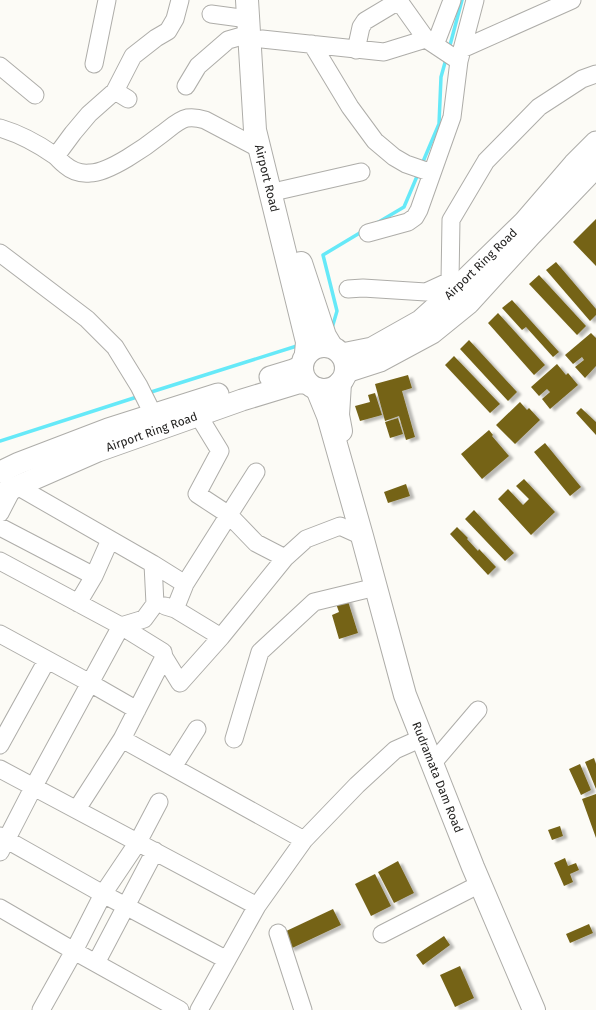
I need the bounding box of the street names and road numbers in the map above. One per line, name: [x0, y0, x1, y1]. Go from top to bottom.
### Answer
street label: Airport Road: [252, 143, 282, 213]
street label: Airport Ring Road: [442, 226, 520, 303]
street label: Airport Ring Road: [104, 409, 199, 455]
street label: Rudramata Dam Road: [409, 720, 466, 835]

